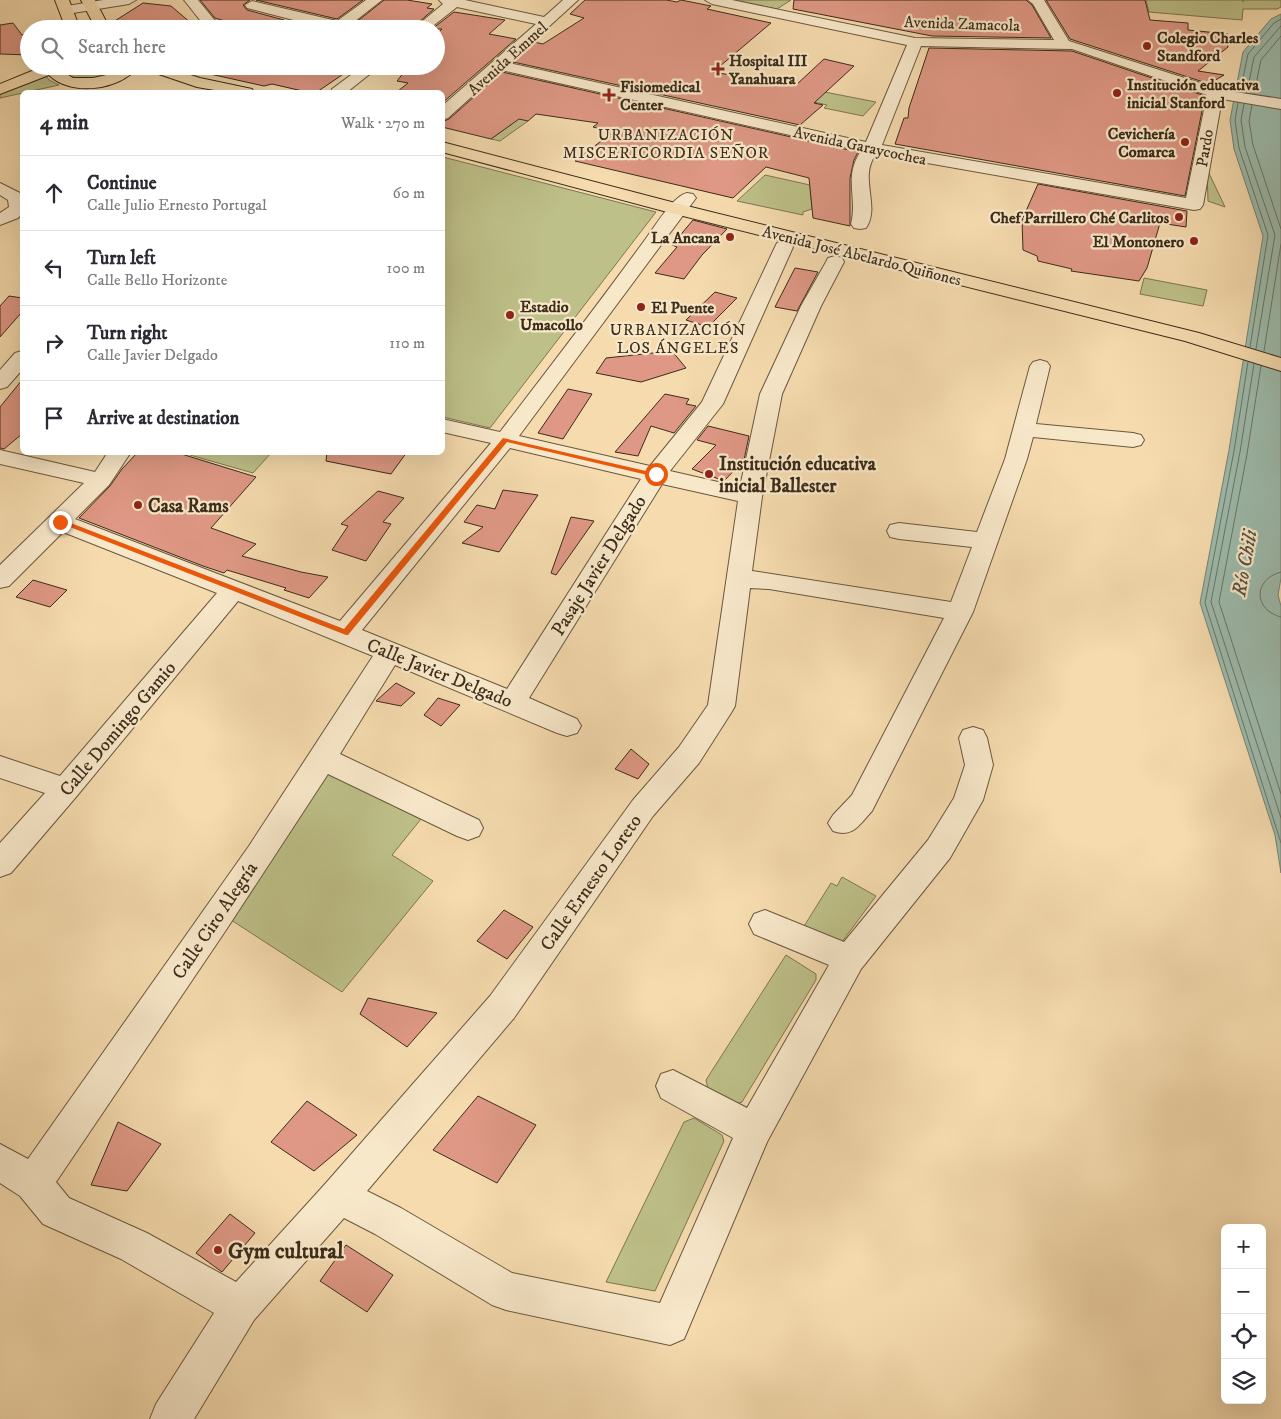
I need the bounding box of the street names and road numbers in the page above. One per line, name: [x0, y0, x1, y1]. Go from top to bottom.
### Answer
street label: Avenida Zamacola: [903, 12, 1021, 36]
street label: Avenida Emmel: [463, 17, 552, 100]
street label: Avenida Garaycochea: [791, 122, 928, 170]
street label: Pardo: [1192, 128, 1218, 168]
street label: Avenida José Abelardo Quiñones: [760, 222, 963, 290]
street label: Pasaje Javier Delgado: [547, 491, 652, 640]
street label: Calle Javier Delgado: [363, 634, 516, 713]
street label: Calle Domingo Gamio: [55, 657, 181, 801]
street label: Calle Ernesto Loreto: [536, 810, 647, 955]
street label: Calle Ciro Alegría: [167, 858, 263, 984]

